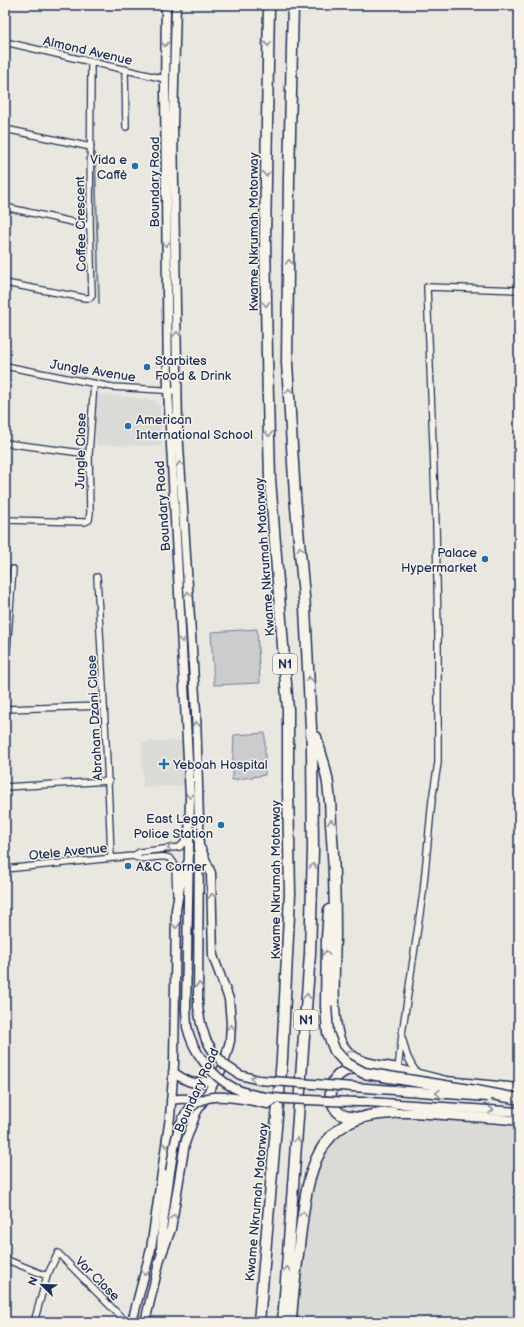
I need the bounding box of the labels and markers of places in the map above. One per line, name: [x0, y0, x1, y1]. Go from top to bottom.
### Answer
place label: Vida e Caffė: [90, 152, 127, 183]
marker: Vida e Caffė: [130, 161, 140, 171]
place label: Starbites Food & Drink: [155, 353, 232, 384]
marker: Starbites Food & Drink: [142, 362, 152, 372]
place label: American International School: [136, 412, 253, 443]
marker: American International School: [123, 421, 133, 431]
place label: Palace Hypermarket: [401, 545, 477, 576]
marker: Palace Hypermarket: [480, 554, 490, 564]
place label: Yeboah Hospital: [172, 757, 268, 773]
marker: Yeboah Hospital: [158, 758, 170, 770]
place label: East Legon Police Station: [134, 811, 213, 842]
marker: East Legon Police Station: [216, 820, 226, 830]
place label: A&C Corner: [136, 859, 207, 875]
marker: A&C Corner: [123, 861, 133, 871]

